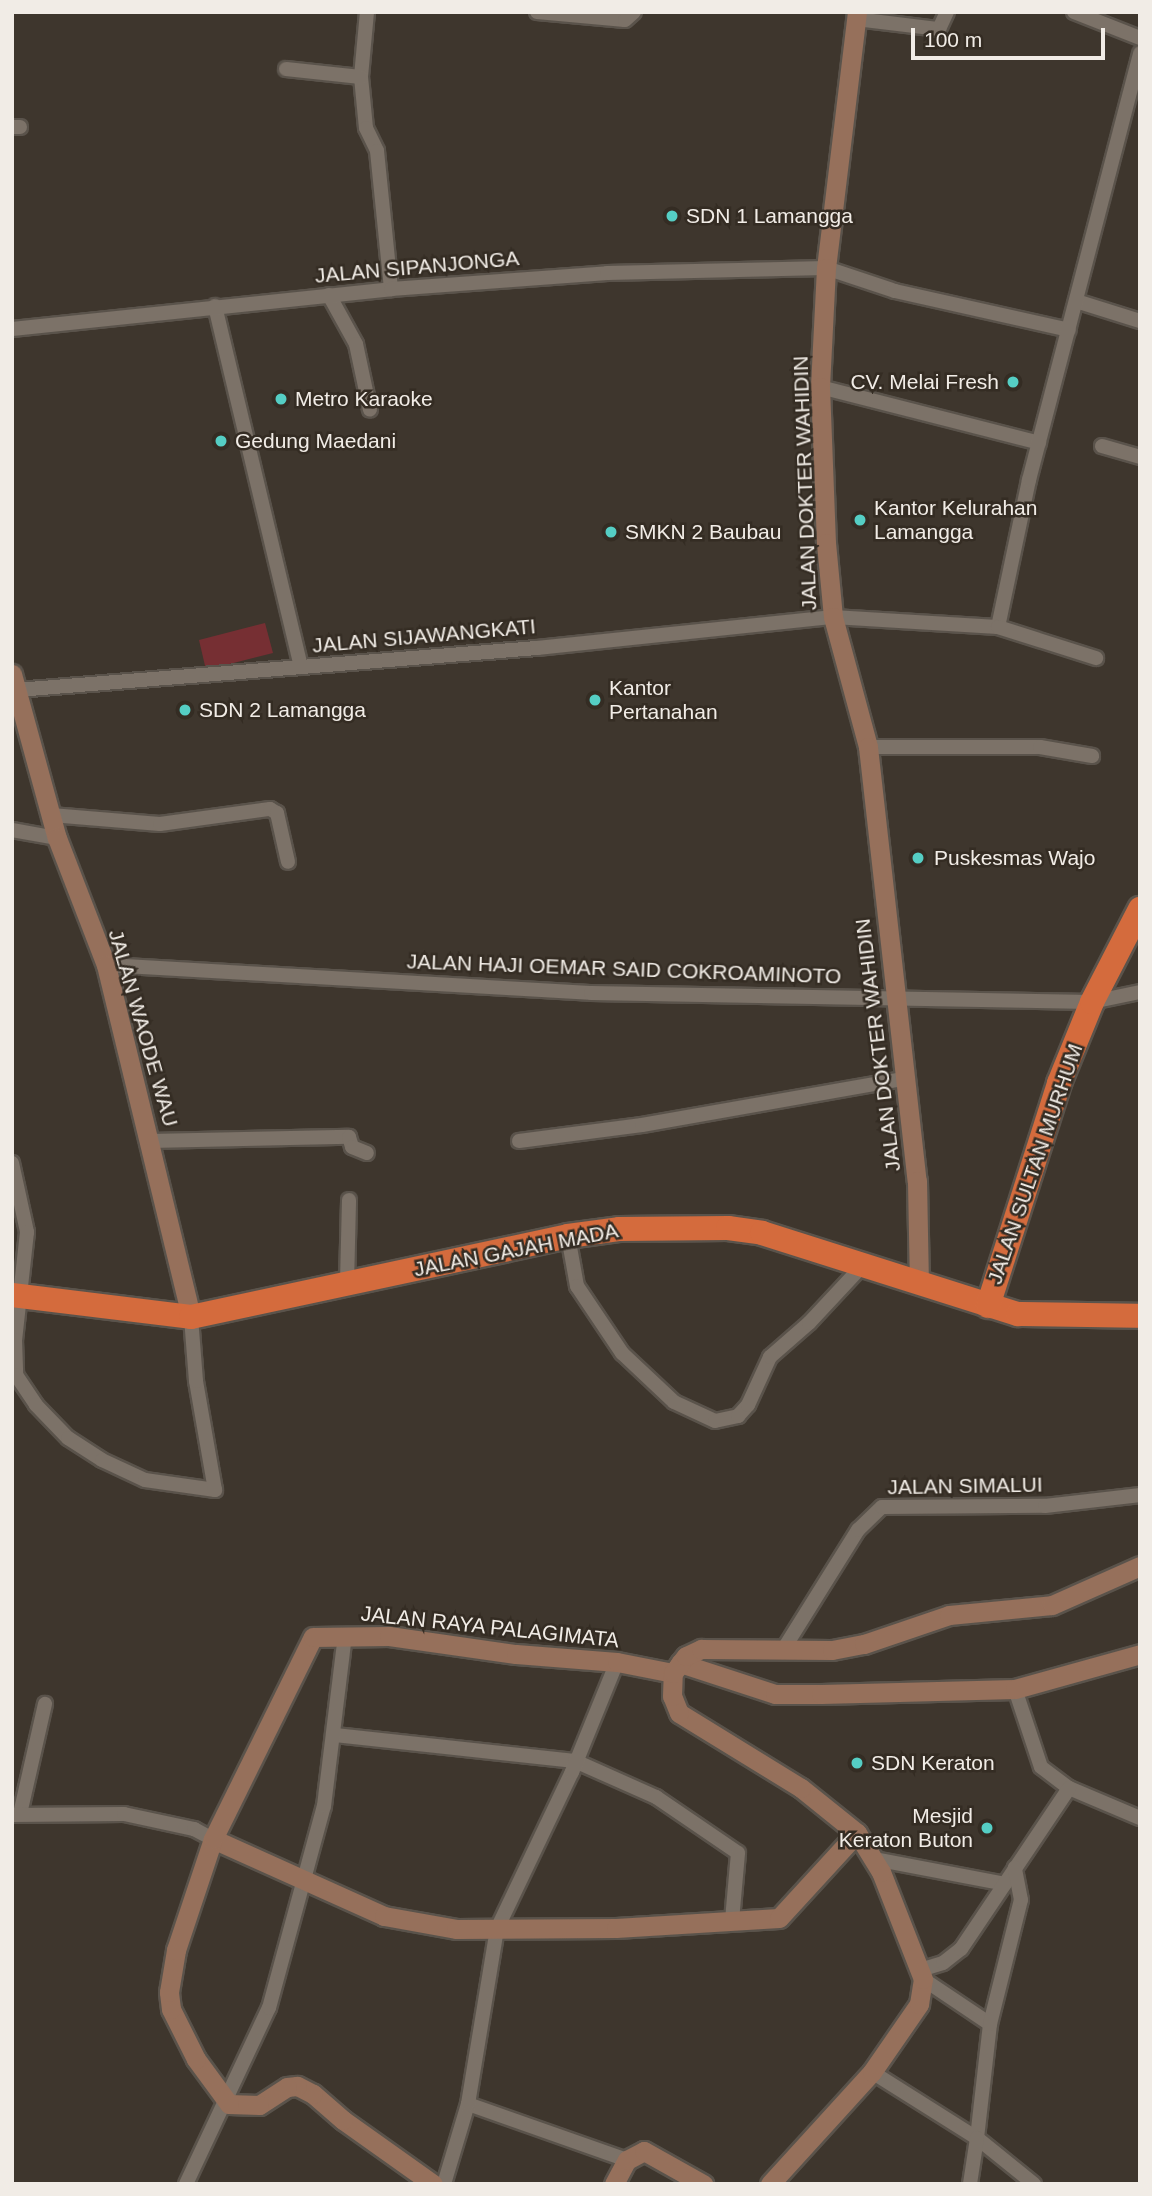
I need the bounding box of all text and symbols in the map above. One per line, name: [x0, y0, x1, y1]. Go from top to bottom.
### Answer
scale bar: [914, 14, 1108, 58]
text: 100 m: [924, 28, 982, 51]
place label: SDN 1 Lamangga: [686, 203, 853, 229]
marker: SDN 1 Lamangga: [664, 208, 680, 224]
street label: JALAN SIPANJONGA: [314, 246, 520, 288]
street label: JALAN DOKTER WAHIDIN: [788, 355, 822, 611]
place label: CV. Melai Fresh: [850, 369, 999, 395]
marker: CV. Melai Fresh: [1005, 374, 1021, 390]
place label: Metro Karaoke: [295, 386, 433, 412]
marker: Metro Karaoke: [273, 391, 289, 407]
place label: Gedung Maedani: [235, 428, 396, 454]
marker: Gedung Maedani: [213, 433, 229, 449]
place label: Kantor Kelurahan Lamangga: [874, 495, 1037, 545]
marker: Kantor Kelurahan Lamangga: [852, 512, 868, 528]
place label: SMKN 2 Baubau: [625, 519, 781, 545]
marker: SMKN 2 Baubau: [603, 524, 619, 540]
street label: JALAN SIJAWANGKATI: [311, 614, 537, 658]
place label: Kantor Pertanahan: [609, 675, 718, 725]
marker: Kantor Pertanahan: [587, 692, 603, 708]
place label: SDN 2 Lamangga: [199, 697, 366, 723]
marker: SDN 2 Lamangga: [177, 702, 193, 718]
place label: Puskesmas Wajo: [934, 845, 1095, 871]
marker: Puskesmas Wajo: [908, 848, 928, 868]
street label: JALAN DOKTER WAHIDIN: [850, 917, 906, 1173]
street label: JALAN WAODE WAU: [103, 927, 183, 1129]
street label: JALAN HAJI OEMAR SAID COKROAMINOTO: [406, 949, 842, 989]
street label: JALAN SULTAN MURHUM: [982, 1041, 1088, 1287]
street label: JALAN GAJAH MADA: [412, 1218, 620, 1282]
street label: JALAN SIMALUI: [887, 1472, 1043, 1500]
street label: JALAN RAYA PALAGIMATA: [359, 1601, 621, 1653]
place label: SDN Keraton: [871, 1750, 995, 1776]
marker: SDN Keraton: [849, 1755, 865, 1771]
place label: Mesjid Keraton Buton: [839, 1803, 973, 1853]
marker: Mesjid Keraton Buton: [979, 1820, 995, 1836]

